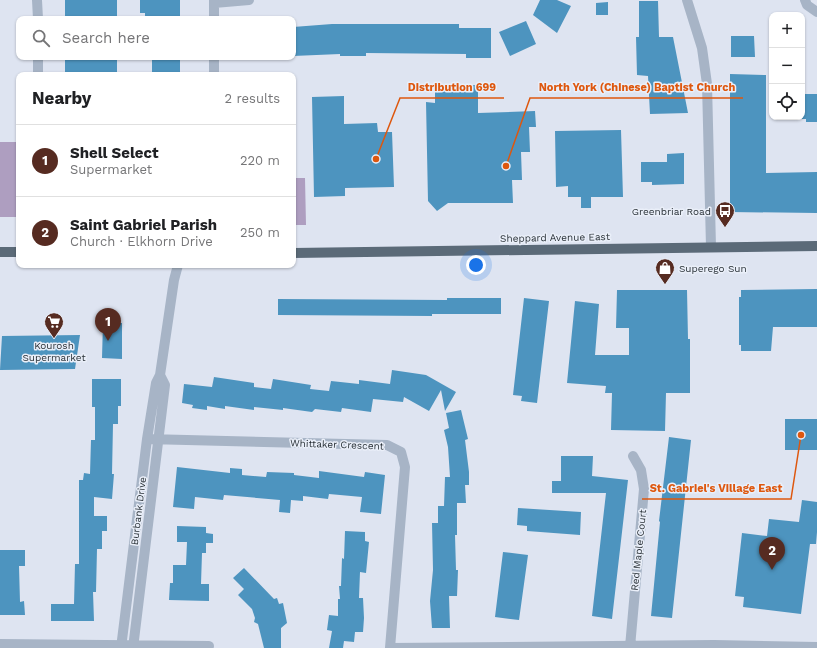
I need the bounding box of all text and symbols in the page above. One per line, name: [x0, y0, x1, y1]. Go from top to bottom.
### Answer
map controls: [769, 12, 805, 120]
button: +: [769, 12, 805, 48]
search box: [16, 16, 296, 60]
icon: search: [30, 27, 52, 49]
text: Search here: [62, 29, 150, 47]
button: −: [769, 48, 805, 84]
callout: Distribution 699: [400, 75, 504, 98]
callout: North York (Chinese) Baptist Church: [530, 75, 743, 98]
text: Distribution 699: [408, 81, 496, 94]
text: North York (Chinese) Baptist Church: [539, 81, 735, 94]
button: locate: [769, 84, 805, 120]
text: Nearby: [32, 88, 91, 108]
text: 2 results: [225, 91, 280, 106]
text: Shell Select: [70, 144, 159, 162]
text: 1: [42, 153, 48, 168]
text: 220 m: [240, 153, 280, 168]
text: Supermarket: [70, 162, 152, 177]
bus stop icon: Greenbriar Road: [714, 200, 736, 228]
place label: Greenbriar Road: [632, 206, 711, 217]
text: Saint Gabriel Parish: [70, 216, 217, 234]
text: 2: [41, 225, 49, 240]
text: 250 m: [240, 225, 280, 240]
street label: Sheppard Avenue East: [500, 231, 611, 244]
text: Church · Elkhorn Drive: [70, 234, 213, 249]
your location: [466, 255, 486, 275]
shop icon: Superego Sun: [654, 257, 676, 285]
place label: Superego Sun: [679, 263, 747, 274]
pin: 1: [95, 308, 121, 341]
supermarket icon: Kourosh Supermarket: [43, 311, 65, 339]
place label: Kourosh Supermarket: [22, 340, 86, 363]
street label: Whittaker Crescent: [290, 437, 385, 452]
street label: Burbank Drive: [129, 476, 148, 546]
callout: St. Gabriel's Village East: [642, 476, 791, 499]
text: St. Gabriel's Village East: [650, 482, 782, 495]
street label: Red Maple Court: [629, 508, 648, 591]
pin: 2: [759, 537, 785, 570]

